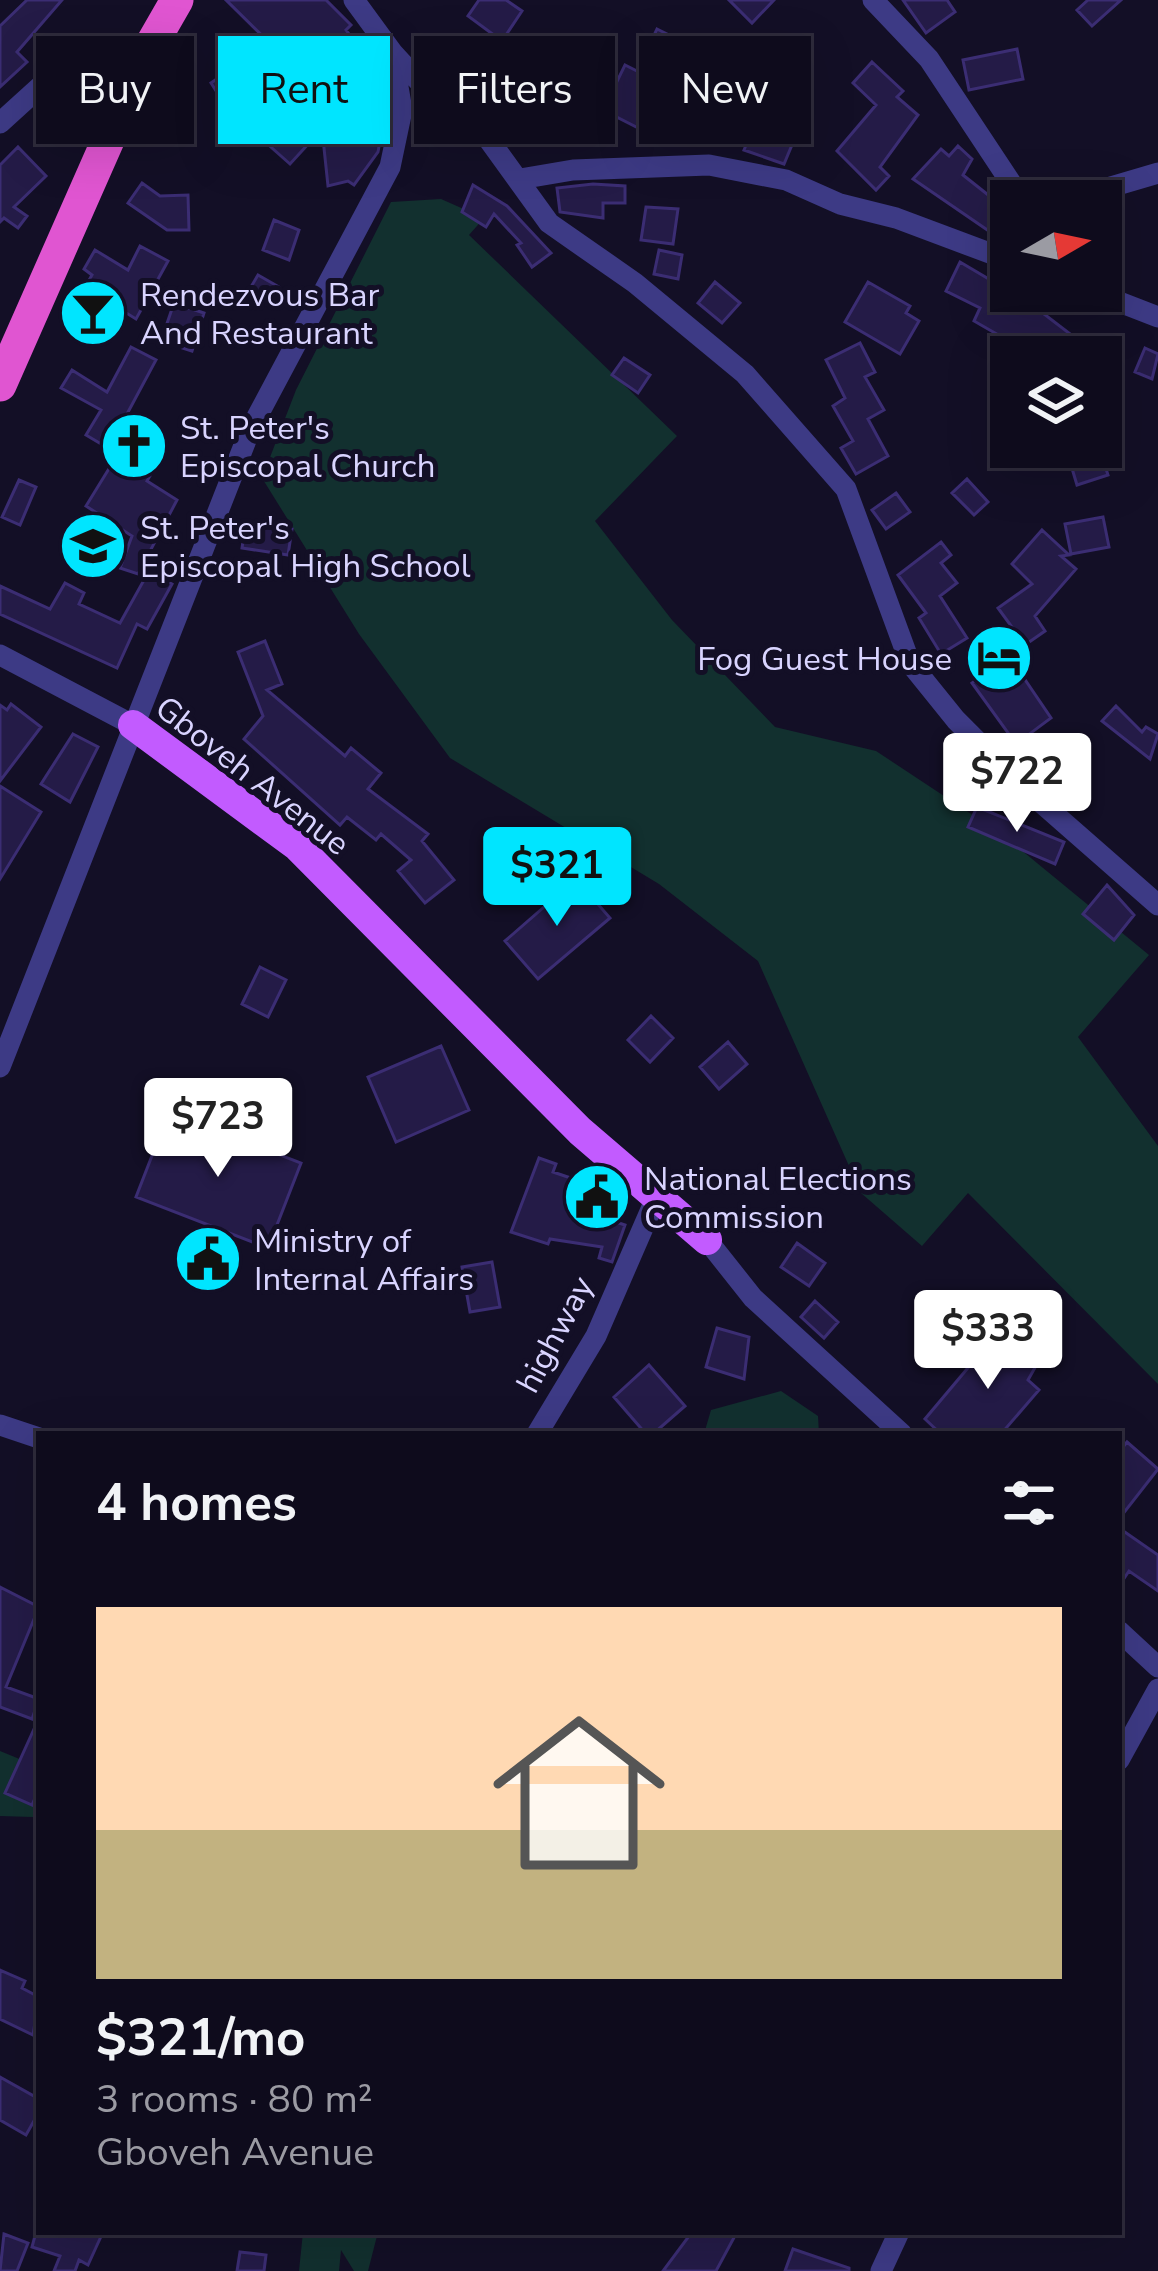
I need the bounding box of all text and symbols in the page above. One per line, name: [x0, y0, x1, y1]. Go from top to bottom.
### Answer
chip: Buy: [36, 36, 194, 144]
chip: Rent: [218, 36, 390, 144]
chip: Filters: [414, 36, 615, 144]
chip: New: [639, 36, 811, 144]
north arrow: [990, 180, 1122, 312]
map controls: [990, 180, 1122, 468]
place label: Rendezvous Bar And Restaurant: [140, 273, 380, 356]
bar icon: Rendezvous Bar And Restaurant: [58, 278, 128, 348]
button: layers: [990, 336, 1122, 468]
place label: St. Peter's Episcopal Church: [180, 406, 435, 489]
church icon: St. Peter's Episcopal Church: [99, 411, 169, 481]
place label: St. Peter's Episcopal High School: [140, 506, 471, 589]
school or university icon: St. Peter's Episcopal High School: [58, 511, 128, 581]
hotel icon: Fog Guest House: [964, 623, 1034, 693]
place label: Fog Guest House: [697, 637, 952, 682]
street label: Gboveh Avenue: [146, 686, 359, 866]
pin: $722: [946, 733, 1088, 835]
text: $722: [970, 745, 1064, 798]
pin: $321: [486, 827, 628, 929]
text: $321: [510, 839, 604, 892]
pin: $723: [147, 1078, 289, 1180]
text: $723: [171, 1090, 265, 1143]
place label: National Elections Commission: [644, 1157, 912, 1240]
public building icon: National Elections Commission: [562, 1162, 632, 1232]
place label: Ministry of Internal Affairs: [254, 1219, 474, 1302]
public building icon: Ministry of Internal Affairs: [173, 1224, 243, 1294]
street label: highway: [506, 1268, 605, 1401]
pin: $333: [917, 1290, 1059, 1392]
text: $333: [941, 1302, 1035, 1355]
text: 4 homes: [96, 1468, 297, 1538]
icon: filters: [996, 1470, 1062, 1536]
icon: home: [471, 1685, 687, 1901]
text: $321/mo: [96, 2003, 305, 2073]
text: 3 rooms · 80 m²: [96, 2073, 373, 2126]
text: Gboveh Avenue: [96, 2126, 374, 2179]

